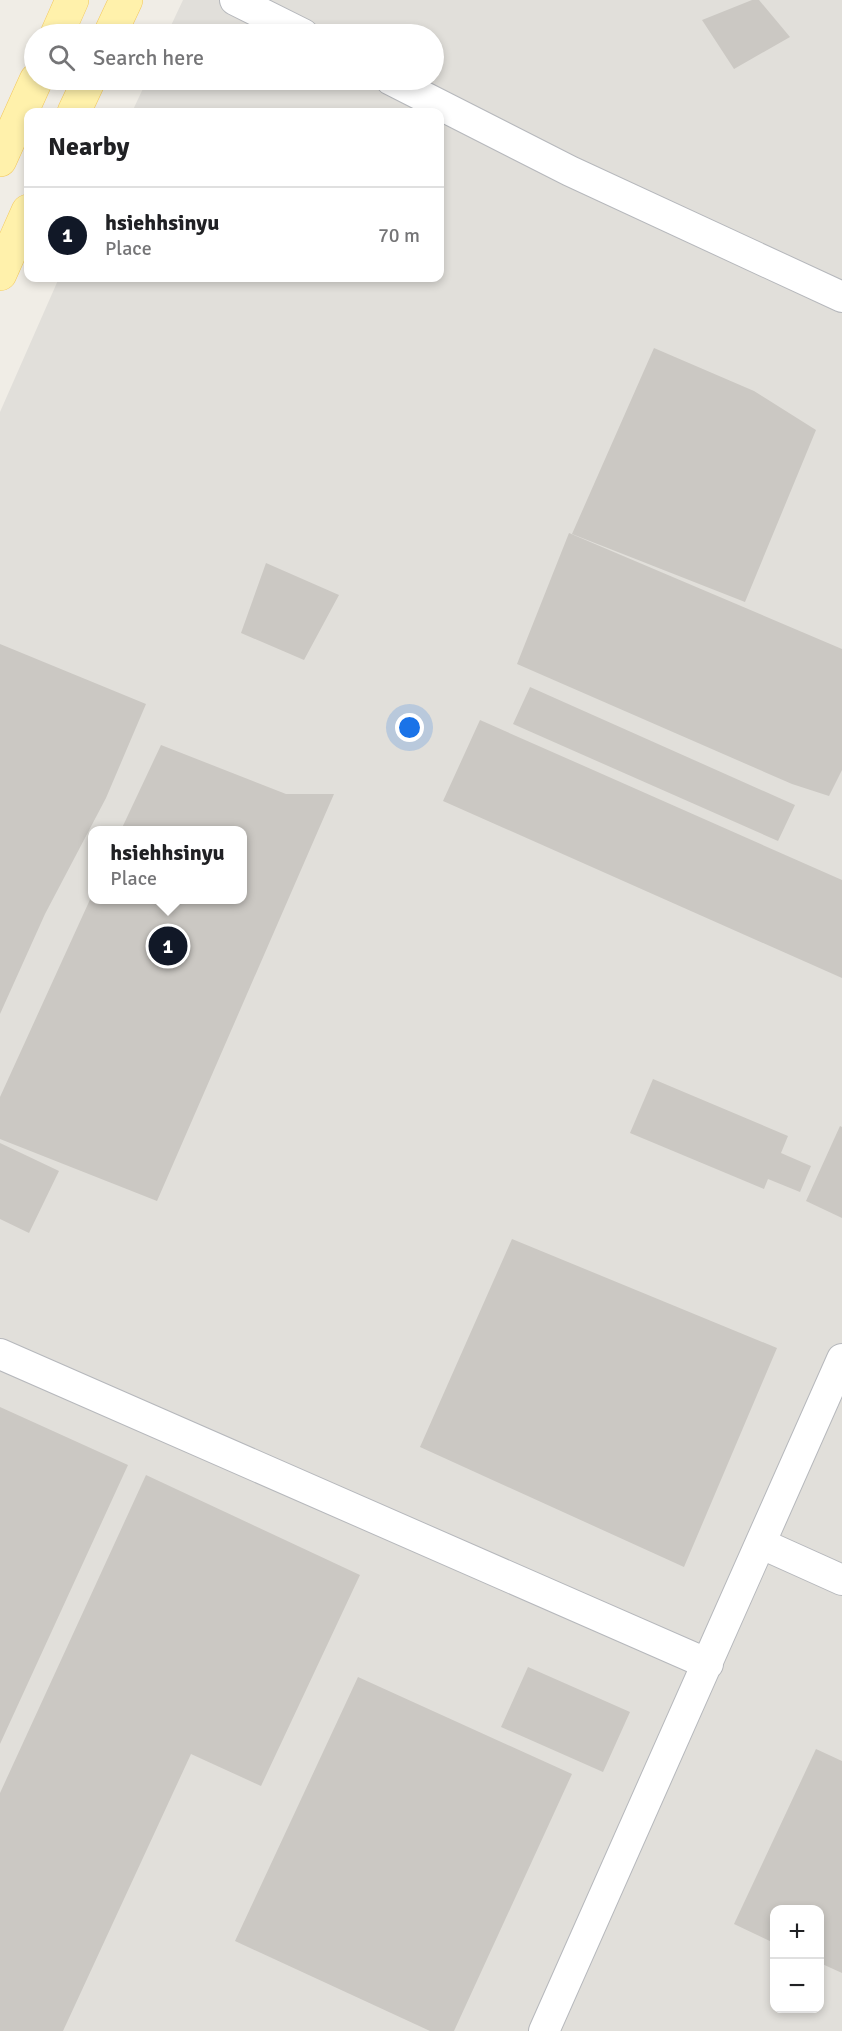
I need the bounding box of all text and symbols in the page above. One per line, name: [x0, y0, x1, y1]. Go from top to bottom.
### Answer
search box: [24, 24, 444, 90]
icon: search: [45, 41, 78, 74]
text: Search here: [93, 44, 204, 71]
text: Nearby: [48, 131, 129, 163]
text: hsiehhsinyu: [105, 209, 219, 236]
text: 1: [62, 223, 73, 248]
text: 70 m: [378, 223, 420, 248]
text: Place: [105, 236, 152, 261]
your location: [395, 713, 424, 742]
popup: [88, 826, 247, 904]
text: hsiehhsinyu: [110, 839, 225, 866]
text: Place: [110, 866, 157, 891]
pin: 1: [148, 924, 188, 968]
map controls: [770, 1905, 824, 2013]
button: +: [770, 1905, 824, 1959]
button: −: [770, 1959, 824, 2013]

